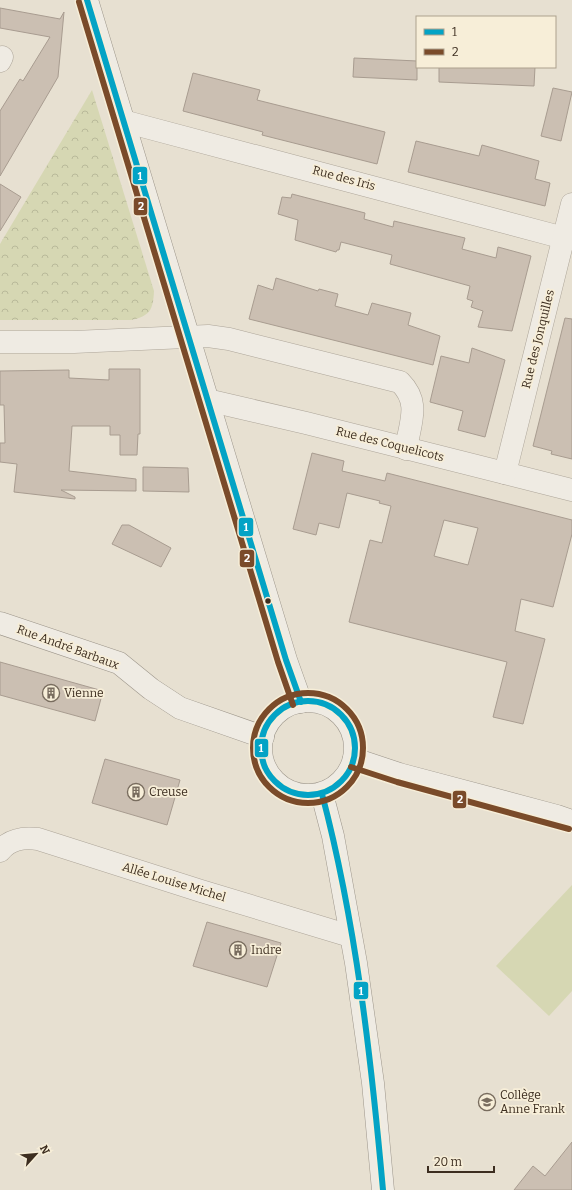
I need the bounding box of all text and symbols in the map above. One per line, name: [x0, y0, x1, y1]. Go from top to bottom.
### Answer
legend: [416, 16, 556, 68]
text: 1: [452, 25, 457, 39]
text: 2: [452, 45, 459, 59]
street label: Rue des Iris: [311, 163, 377, 193]
line badge: 1: [132, 166, 148, 185]
text: 1: [138, 170, 143, 183]
line badge: 2: [133, 197, 148, 216]
text: 2: [138, 200, 144, 213]
street label: Rue des Jonquilles: [519, 288, 557, 390]
street label: Rue des Coquelicots: [334, 424, 446, 464]
line badge: 1: [238, 517, 254, 537]
text: 1: [244, 521, 249, 534]
line badge: 2: [239, 549, 255, 568]
text: 2: [244, 552, 250, 565]
unlabelled marker: [263, 596, 273, 606]
street label: Rue André Barbaux: [15, 622, 121, 672]
building icon: Vienne: [41, 683, 61, 703]
place label: Vienne: [64, 686, 104, 700]
line badge: 1: [254, 738, 269, 758]
text: 1: [259, 742, 264, 755]
building icon: Creuse: [126, 782, 146, 802]
place label: Creuse: [149, 785, 188, 799]
line badge: 2: [452, 790, 467, 809]
text: 2: [457, 793, 463, 806]
street label: Allée Louise Michel: [121, 860, 228, 905]
building icon: Indre: [228, 940, 248, 960]
place label: Indre: [251, 943, 282, 957]
line badge: 1: [353, 981, 369, 1000]
text: 1: [359, 985, 364, 998]
place label: Collège Anne Frank: [500, 1088, 565, 1116]
school or university icon: Collège Anne Frank: [477, 1092, 497, 1112]
north arrow: [16, 1134, 56, 1174]
text: N: [37, 1143, 52, 1157]
scale bar: [428, 1148, 494, 1174]
text: 20 m: [434, 1155, 463, 1169]

